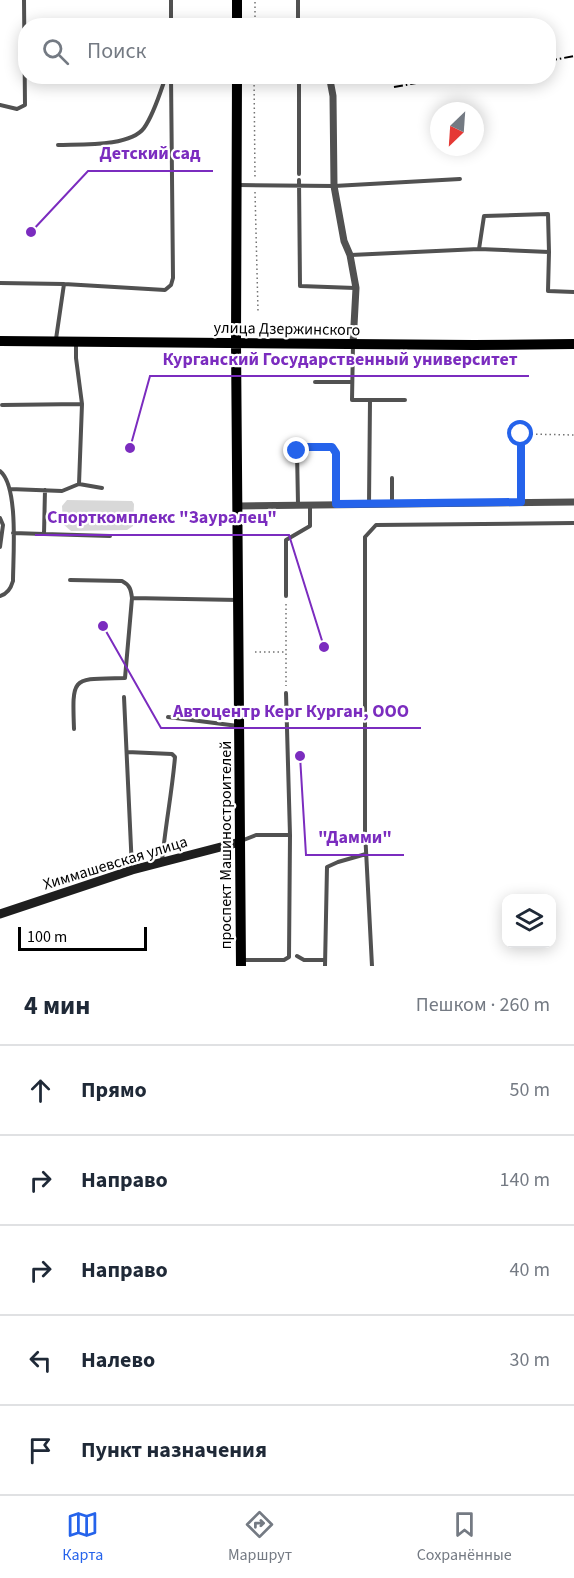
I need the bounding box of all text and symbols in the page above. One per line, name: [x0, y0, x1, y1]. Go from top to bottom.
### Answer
search box: [18, 18, 556, 84]
icon: search: [39, 35, 72, 68]
text: Поиск: [87, 35, 146, 67]
north arrow: [430, 102, 484, 156]
callout: Детский сад: [88, 135, 213, 171]
text: Детский сад: [99, 141, 201, 166]
street label: улица Дзержинского: [213, 317, 361, 341]
callout: Курганский Государственный университет: [150, 340, 529, 376]
text: Курганский Государственный университет: [162, 347, 518, 372]
route start: [507, 420, 533, 446]
route end: [283, 437, 309, 463]
callout: Спорткомплекс "Зауралец": [35, 499, 289, 535]
text: Спорткомплекс "Зауралец": [47, 505, 277, 530]
callout: Автоцентр Керг Курган, ООО: [161, 692, 421, 728]
text: Автоцентр Керг Курган, ООО: [172, 699, 409, 724]
street label: проспект Машиностроителей: [215, 741, 237, 949]
callout: "Дамми": [306, 819, 404, 855]
text: "Дамми": [318, 825, 392, 850]
street label: Химмашевская улица: [40, 830, 190, 895]
map controls: [502, 894, 556, 948]
button: layers: [502, 894, 556, 948]
scale bar: [18, 924, 147, 952]
text: 100 m: [27, 926, 67, 948]
text: 4 мин: [24, 987, 90, 1024]
text: Пешком · 260 m: [416, 991, 550, 1019]
icon: ahead: [24, 1074, 57, 1107]
text: Прямо: [81, 1074, 147, 1106]
text: 50 m: [510, 1076, 550, 1104]
icon: right: [24, 1164, 57, 1197]
text: Направо: [81, 1164, 168, 1196]
text: 140 m: [500, 1166, 550, 1194]
icon: right: [24, 1254, 57, 1287]
text: Направо: [81, 1254, 168, 1286]
text: 40 m: [510, 1256, 550, 1284]
icon: left: [24, 1344, 57, 1377]
text: Налево: [81, 1344, 155, 1376]
text: 30 m: [510, 1346, 550, 1374]
icon: arrive: [24, 1434, 57, 1467]
text: Пункт назначения: [81, 1434, 267, 1466]
tab: Карта: [62, 1508, 103, 1566]
tab: Маршрут: [228, 1508, 292, 1566]
tab: Сохранённые: [417, 1508, 512, 1566]

